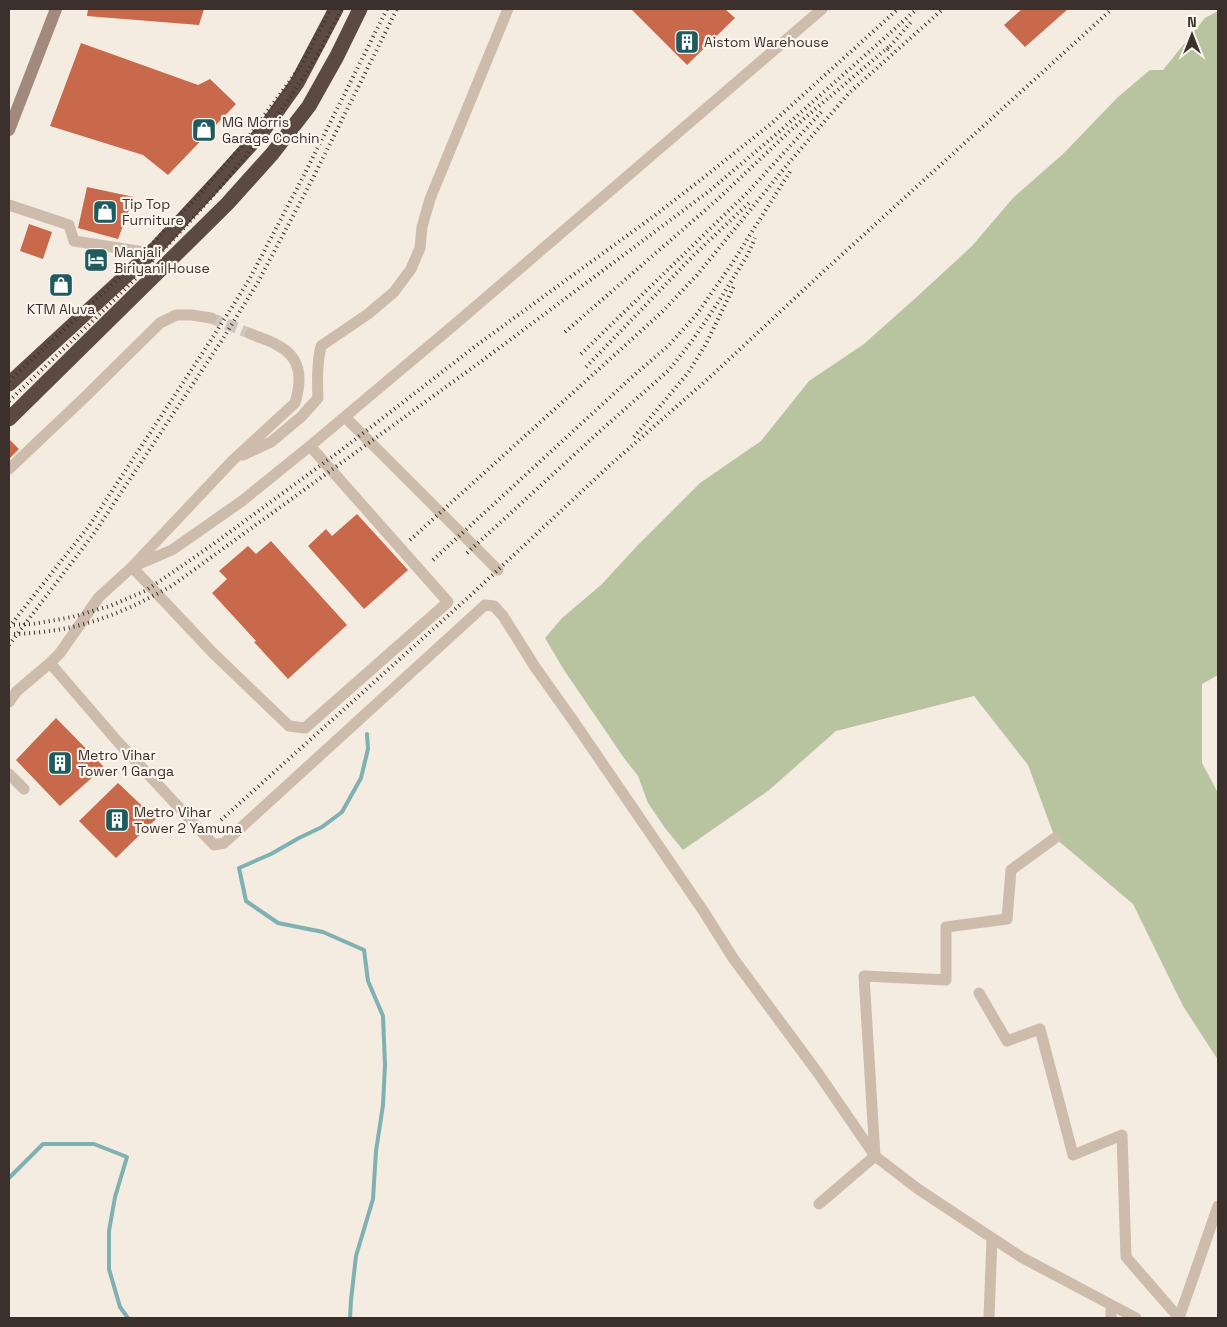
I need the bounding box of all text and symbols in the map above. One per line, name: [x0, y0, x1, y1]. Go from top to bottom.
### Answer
north arrow: [1167, 10, 1217, 60]
text: N: [1187, 13, 1197, 31]
building icon: Aistom Warehouse: [674, 29, 700, 55]
place label: Aistom Warehouse: [704, 33, 829, 51]
place label: MG Morris Garage Cochin: [222, 113, 320, 147]
shop icon: MG Morris Garage Cochin: [191, 117, 217, 143]
place label: Tip Top Furniture: [122, 195, 184, 229]
shop icon: Tip Top Furniture: [92, 199, 118, 225]
place label: Manjali Biriyani House: [114, 243, 210, 277]
hotel icon: Manjali Biriyani House: [83, 247, 109, 273]
shop icon: KTM Aluva: [48, 272, 74, 298]
place label: KTM Aluva: [27, 300, 95, 318]
place label: Metro Vihar Tower 1 Ganga: [78, 746, 174, 780]
building icon: Metro Vihar Tower 1 Ganga: [47, 750, 73, 776]
place label: Metro Vihar Tower 2 Yamuna: [134, 803, 242, 837]
building icon: Metro Vihar Tower 2 Yamuna: [104, 807, 130, 833]

